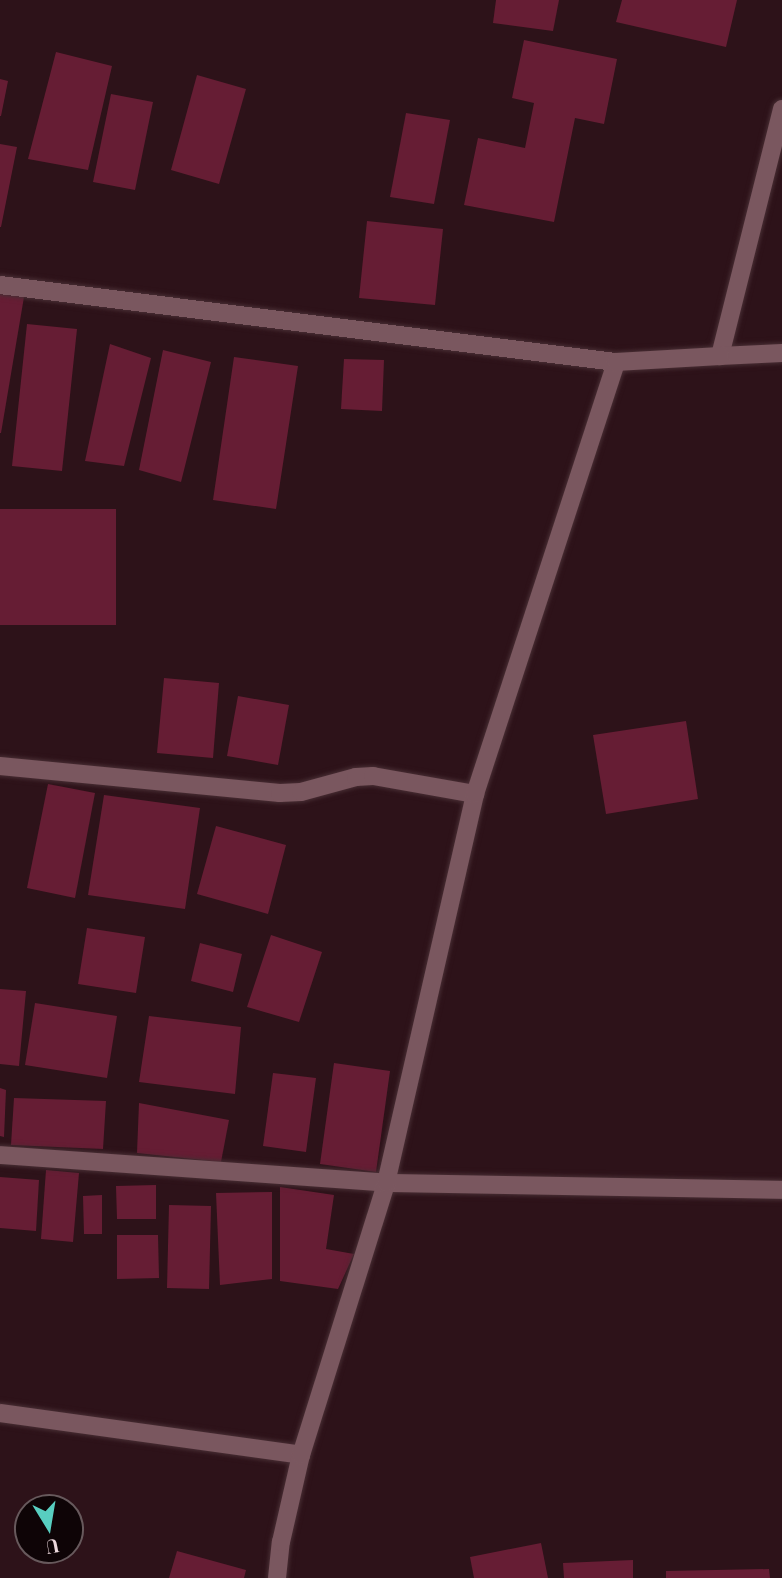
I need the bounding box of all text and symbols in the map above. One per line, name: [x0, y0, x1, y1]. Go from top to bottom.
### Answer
north arrow: [14, 1494, 84, 1564]
text: U: [44, 1534, 62, 1562]

